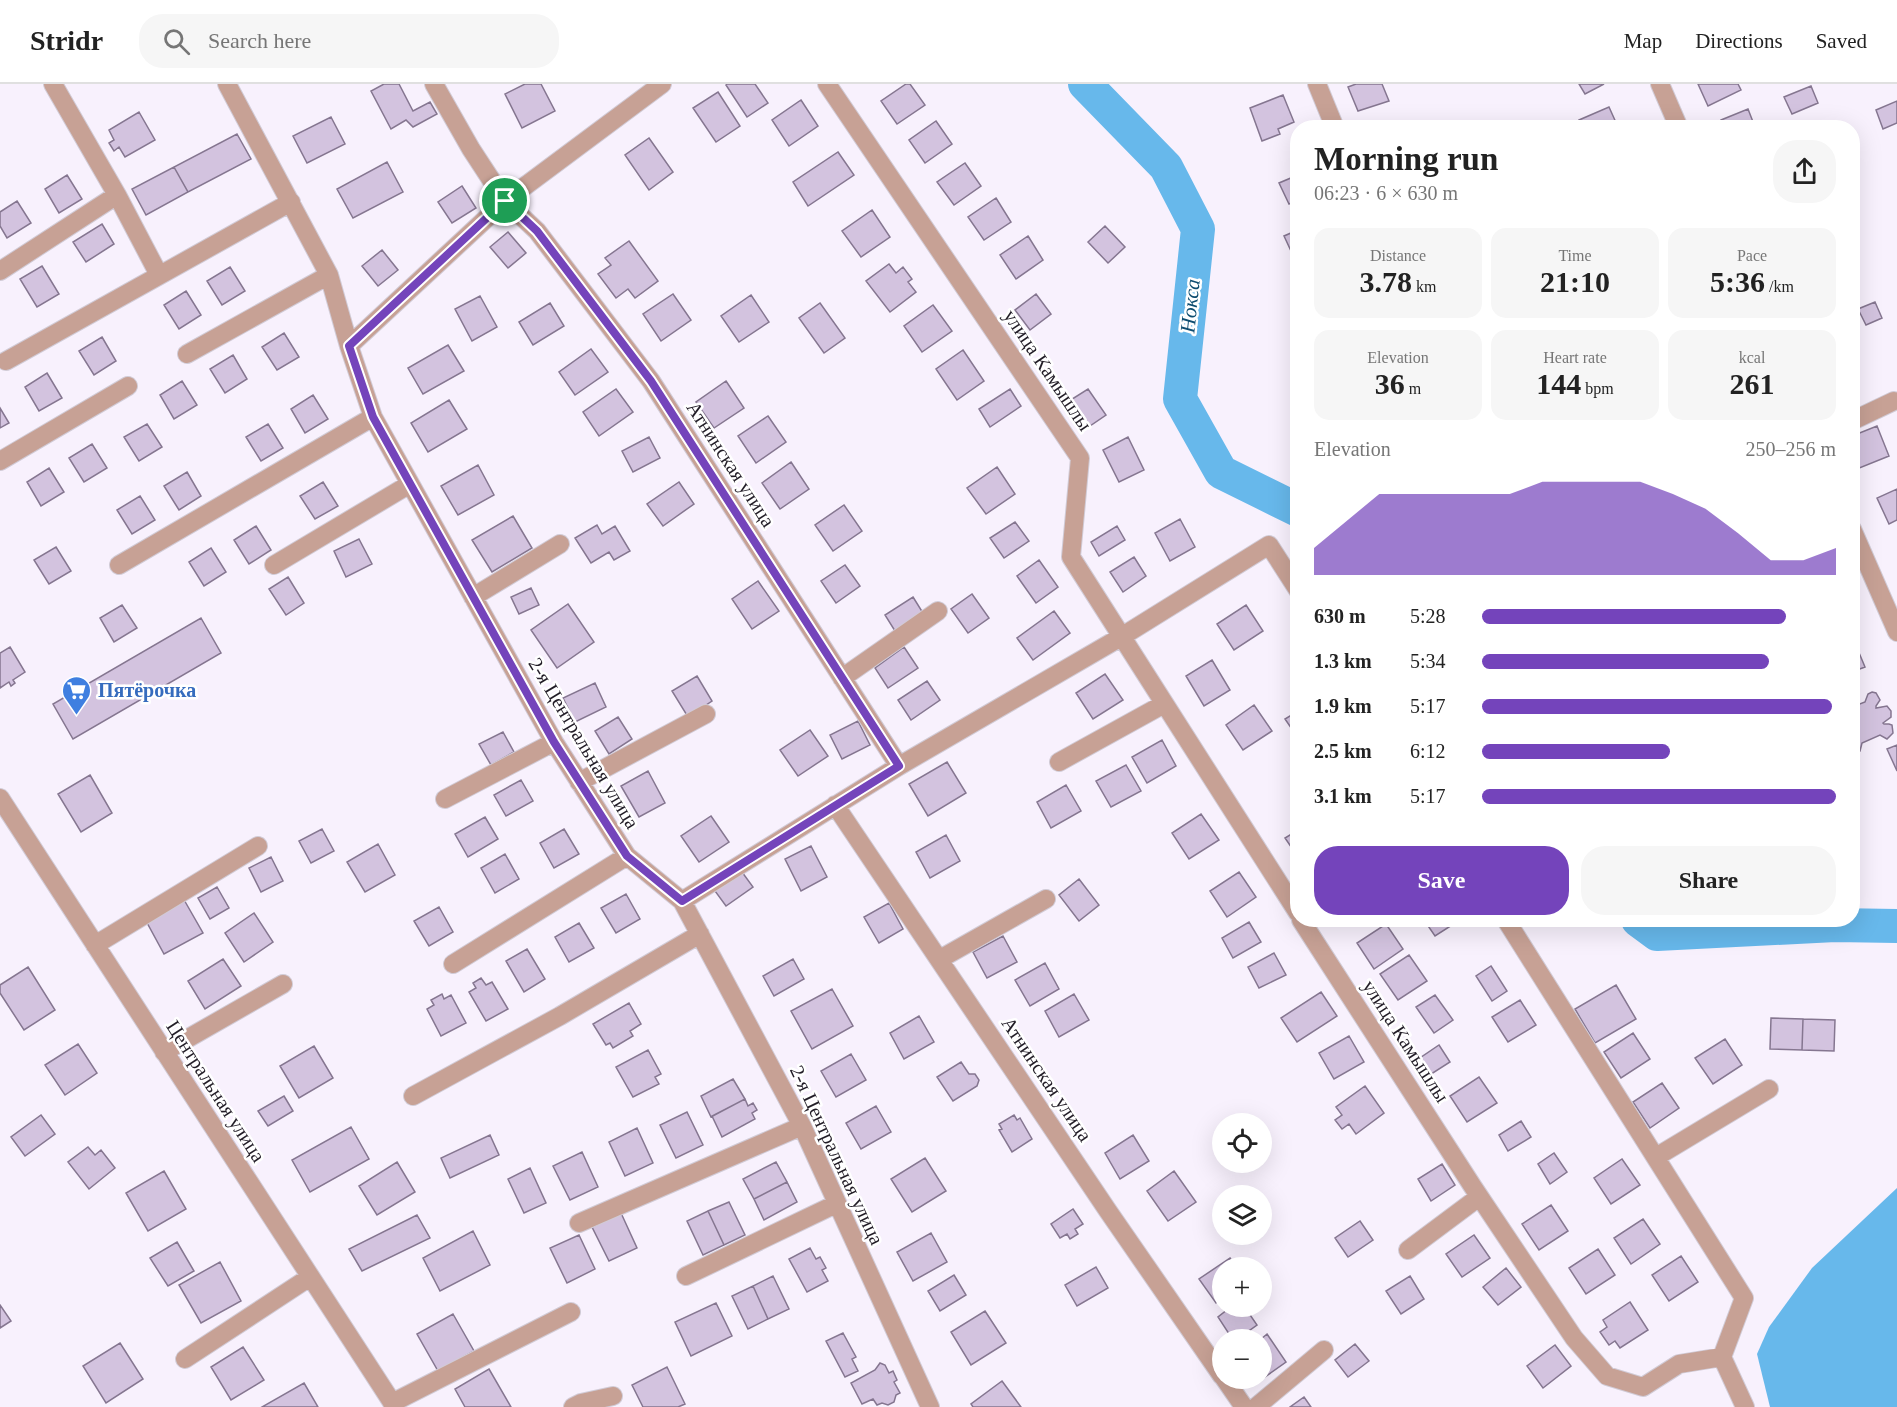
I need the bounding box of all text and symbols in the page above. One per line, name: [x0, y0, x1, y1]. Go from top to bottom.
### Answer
search box: [139, 14, 559, 68]
text: Stridr: [30, 25, 103, 56]
icon: search: [160, 25, 193, 58]
text: Search here: [208, 28, 311, 53]
text: Map: [1624, 29, 1662, 53]
text: Directions: [1695, 29, 1783, 53]
text: Saved: [1816, 29, 1867, 53]
button: share: [1773, 140, 1836, 203]
text: Morning run: [1314, 141, 1498, 177]
pin: [479, 175, 530, 226]
text: 06:23 · 6 × 630 m: [1314, 182, 1458, 204]
icon: arrive: [488, 184, 521, 217]
text: Distance: [1370, 247, 1426, 264]
text: Time: [1558, 247, 1592, 264]
text: Pace: [1737, 247, 1767, 264]
text: 3.78: [1360, 265, 1412, 298]
text: 21:10: [1540, 265, 1610, 298]
text: 5:36: [1710, 265, 1765, 298]
water label: Нокса: [1175, 278, 1205, 335]
text: km: [1412, 278, 1436, 295]
text: /km: [1765, 278, 1794, 295]
street label: улица Камышлы: [999, 305, 1097, 435]
text: Elevation: [1367, 349, 1429, 366]
text: Heart rate: [1543, 349, 1607, 366]
text: kcal: [1739, 349, 1765, 366]
text: 36: [1375, 367, 1405, 400]
text: 144: [1536, 367, 1581, 400]
text: 261: [1730, 367, 1775, 400]
text: m: [1405, 380, 1421, 397]
text: bpm: [1581, 380, 1614, 397]
street label: Атнинская улица: [681, 397, 780, 531]
text: Elevation: [1314, 438, 1391, 460]
text: 250–256 m: [1745, 438, 1836, 460]
text: 630 m: [1314, 605, 1366, 627]
text: 5:28: [1410, 605, 1446, 627]
text: 1.3 km: [1314, 650, 1372, 672]
text: 5:34: [1410, 650, 1446, 672]
street label: 2-я Центральная улица: [523, 654, 644, 833]
supermarket icon: Пятёрочка: [61, 674, 93, 716]
place label: Пятёрочка: [98, 679, 196, 702]
text: 1.9 km: [1314, 695, 1372, 717]
text: 5:17: [1410, 695, 1446, 717]
text: 2.5 km: [1314, 740, 1372, 762]
text: 6:12: [1410, 740, 1446, 762]
text: 3.1 km: [1314, 785, 1372, 807]
text: 5:17: [1410, 785, 1446, 807]
button: Save: [1314, 846, 1569, 915]
button: Share: [1581, 846, 1836, 915]
street label: улица Камышлы: [1357, 976, 1454, 1107]
street label: Атнинская улица: [996, 1013, 1097, 1146]
street label: Центральная улица: [161, 1016, 270, 1167]
street label: 2-я Центральная улица: [785, 1062, 888, 1249]
map controls: [1212, 1113, 1272, 1389]
button: locate: [1212, 1113, 1272, 1173]
button: layers: [1212, 1185, 1272, 1245]
button: +: [1212, 1257, 1272, 1317]
button: −: [1212, 1329, 1272, 1389]

